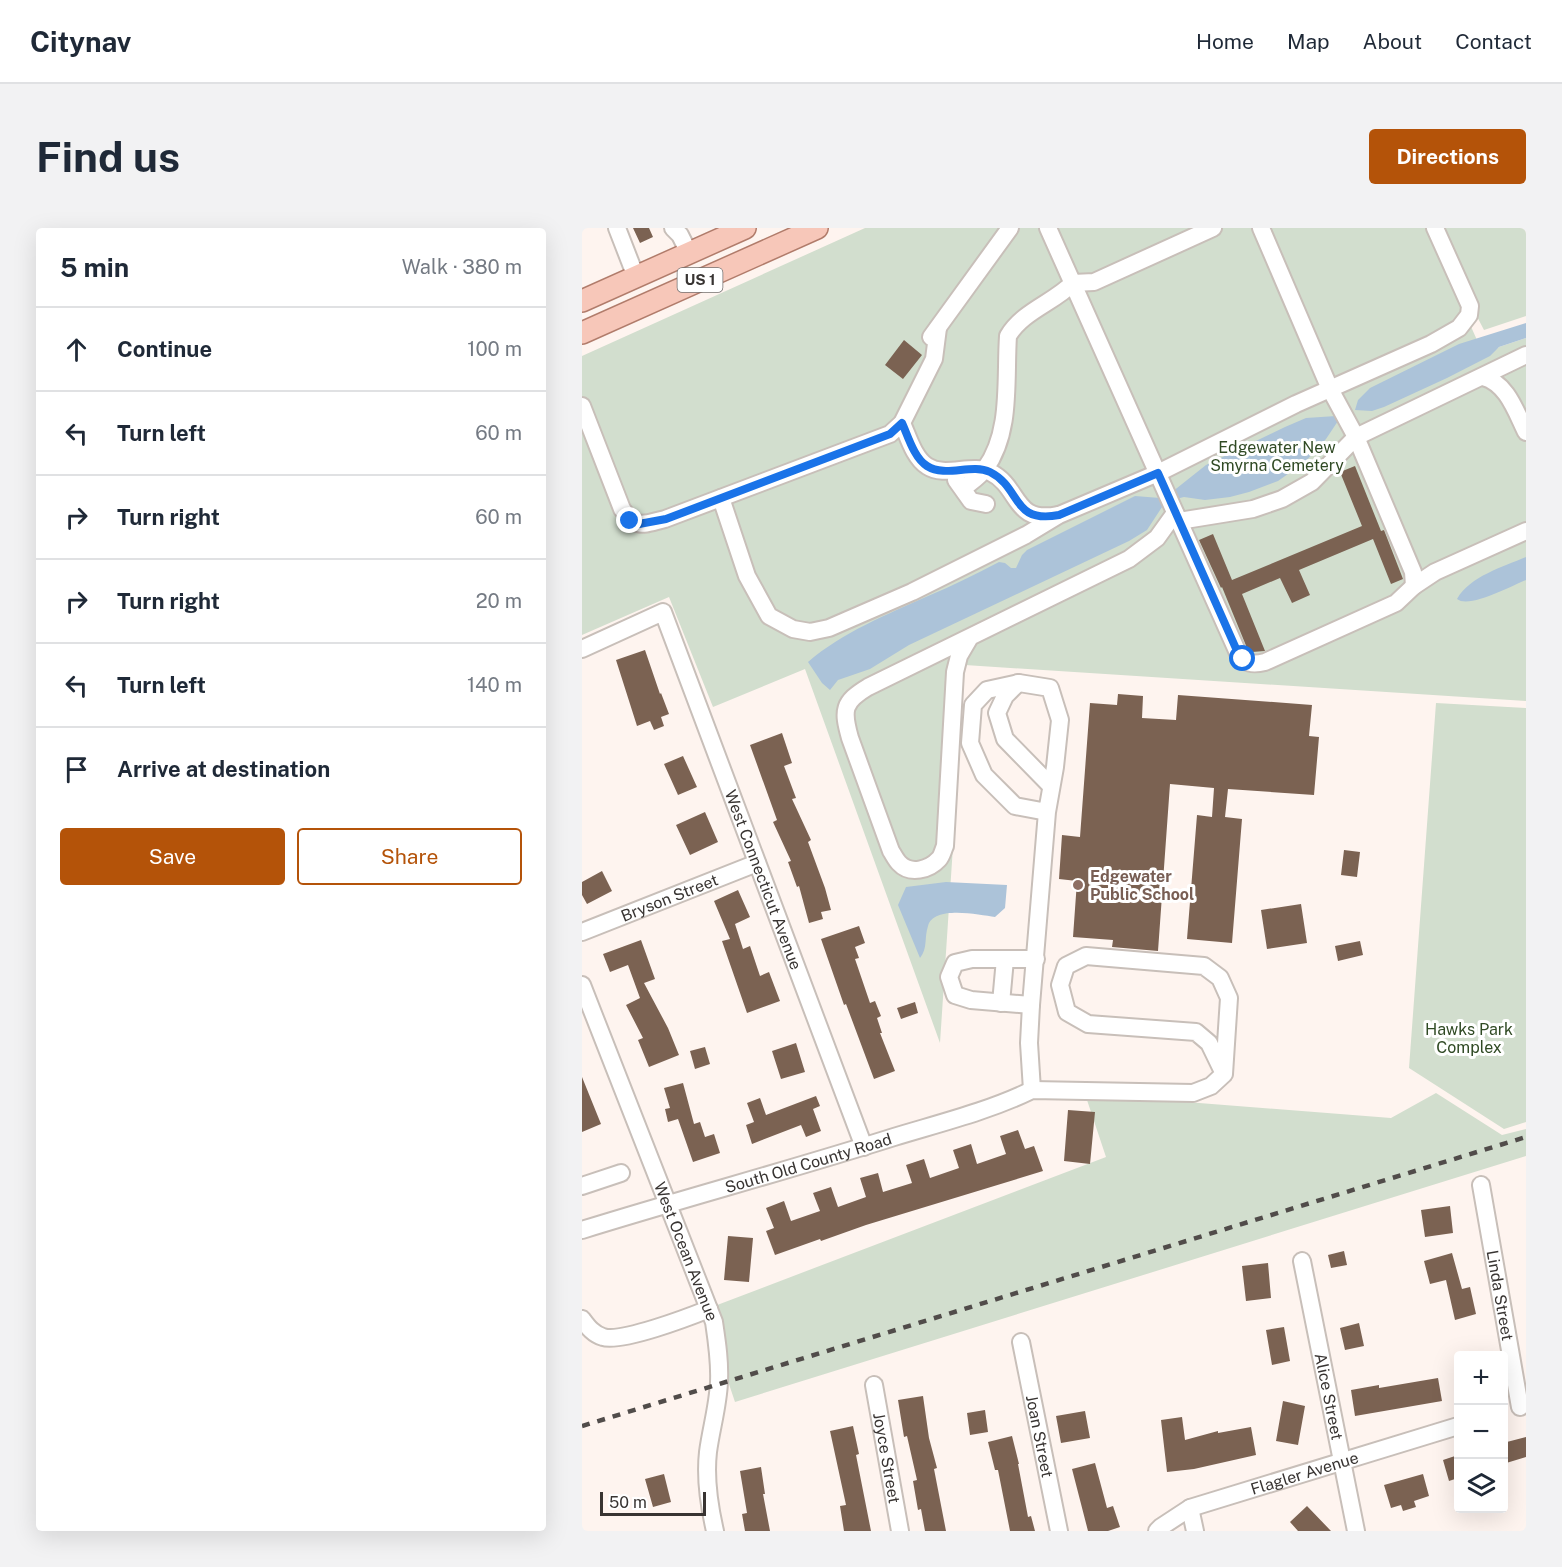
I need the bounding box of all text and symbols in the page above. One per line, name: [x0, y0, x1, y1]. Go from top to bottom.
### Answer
text: Citynav: [30, 25, 131, 58]
text: Home: [1196, 29, 1254, 54]
text: Map: [1287, 29, 1330, 54]
text: About: [1363, 29, 1422, 54]
text: Contact: [1455, 29, 1532, 54]
button: Directions: [1369, 129, 1526, 184]
text: Find us: [36, 132, 180, 181]
text: 5 min: [60, 252, 129, 283]
text: Walk · 380 m: [402, 255, 522, 279]
road number: US 1: [678, 268, 722, 292]
icon: ahead: [60, 333, 93, 366]
text: Continue: [117, 336, 212, 362]
text: 100 m: [467, 337, 522, 361]
icon: left: [60, 417, 93, 450]
text: Turn left: [117, 420, 206, 446]
text: 60 m: [475, 421, 522, 445]
park label: Edgewater New Smyrna Cemetery: [1210, 438, 1344, 475]
icon: right: [60, 501, 93, 534]
text: Turn right: [117, 504, 220, 530]
text: 60 m: [475, 505, 522, 529]
route end: [616, 507, 642, 533]
icon: right: [60, 585, 93, 618]
text: Turn right: [117, 588, 220, 614]
text: 20 m: [476, 589, 522, 613]
route start: [1229, 645, 1255, 671]
icon: left: [60, 669, 93, 702]
text: Turn left: [117, 672, 206, 698]
text: 140 m: [467, 673, 522, 697]
icon: arrive: [60, 753, 93, 786]
text: Arrive at destination: [117, 756, 330, 782]
street label: West Connecticut Avenue: [721, 787, 806, 973]
button: Save: [60, 828, 285, 885]
button: Share: [297, 828, 522, 885]
place label: Edgewater Public School: [1090, 867, 1194, 904]
street label: Bryson Street: [618, 870, 721, 926]
marker: Edgewater Public School: [1071, 878, 1085, 892]
park label: Hawks Park Complex: [1425, 1020, 1513, 1057]
street label: South Old County Road: [723, 1129, 894, 1197]
street label: West Ocean Avenue: [650, 1179, 722, 1324]
street label: Linda Street: [1483, 1249, 1517, 1342]
street label: Alice Street: [1311, 1351, 1347, 1442]
map controls: [1454, 1351, 1508, 1513]
button: +: [1454, 1351, 1508, 1405]
street label: Joan Street: [1022, 1393, 1057, 1479]
button: −: [1454, 1405, 1508, 1459]
street label: Joyce Street: [869, 1411, 904, 1505]
street label: Flagler Avenue: [1248, 1448, 1361, 1499]
button: layers: [1454, 1459, 1508, 1513]
scale bar: [600, 1489, 706, 1516]
text: 50 m: [609, 1493, 647, 1512]

